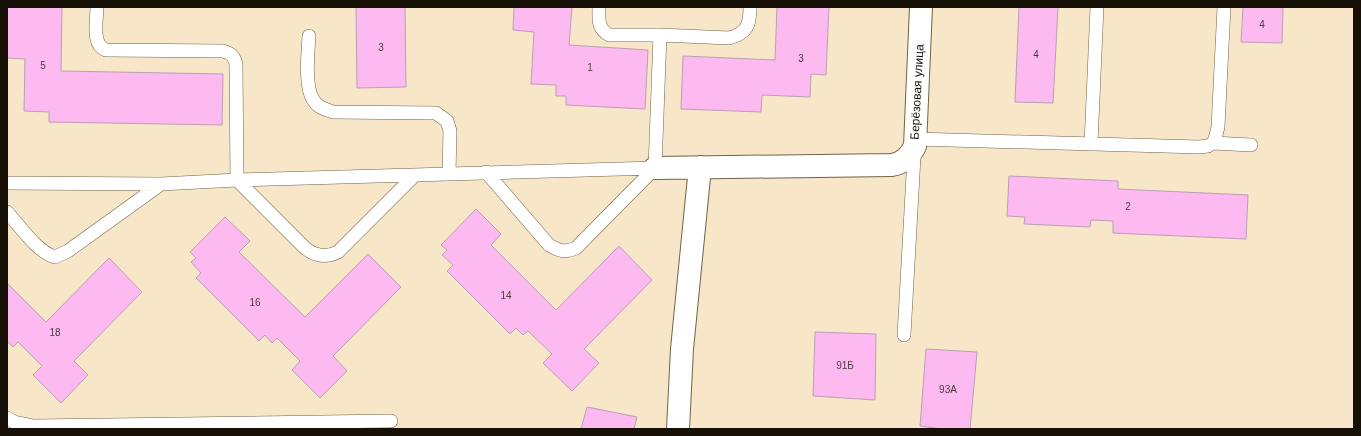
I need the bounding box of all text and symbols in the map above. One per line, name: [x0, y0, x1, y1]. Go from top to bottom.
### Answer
house number: 4: [1259, 19, 1265, 30]
house number: 3: [378, 42, 384, 53]
street label: Берёзовая улица: [908, 44, 927, 140]
house number: 4: [1033, 49, 1039, 60]
house number: 3: [798, 53, 804, 64]
house number: 5: [40, 60, 46, 71]
house number: 1: [587, 62, 593, 73]
house number: 2: [1125, 201, 1131, 212]
house number: 14: [500, 290, 512, 301]
house number: 16: [249, 297, 261, 308]
house number: 18: [49, 327, 61, 338]
house number: 91Б: [836, 360, 854, 371]
house number: 93А: [939, 384, 957, 395]

